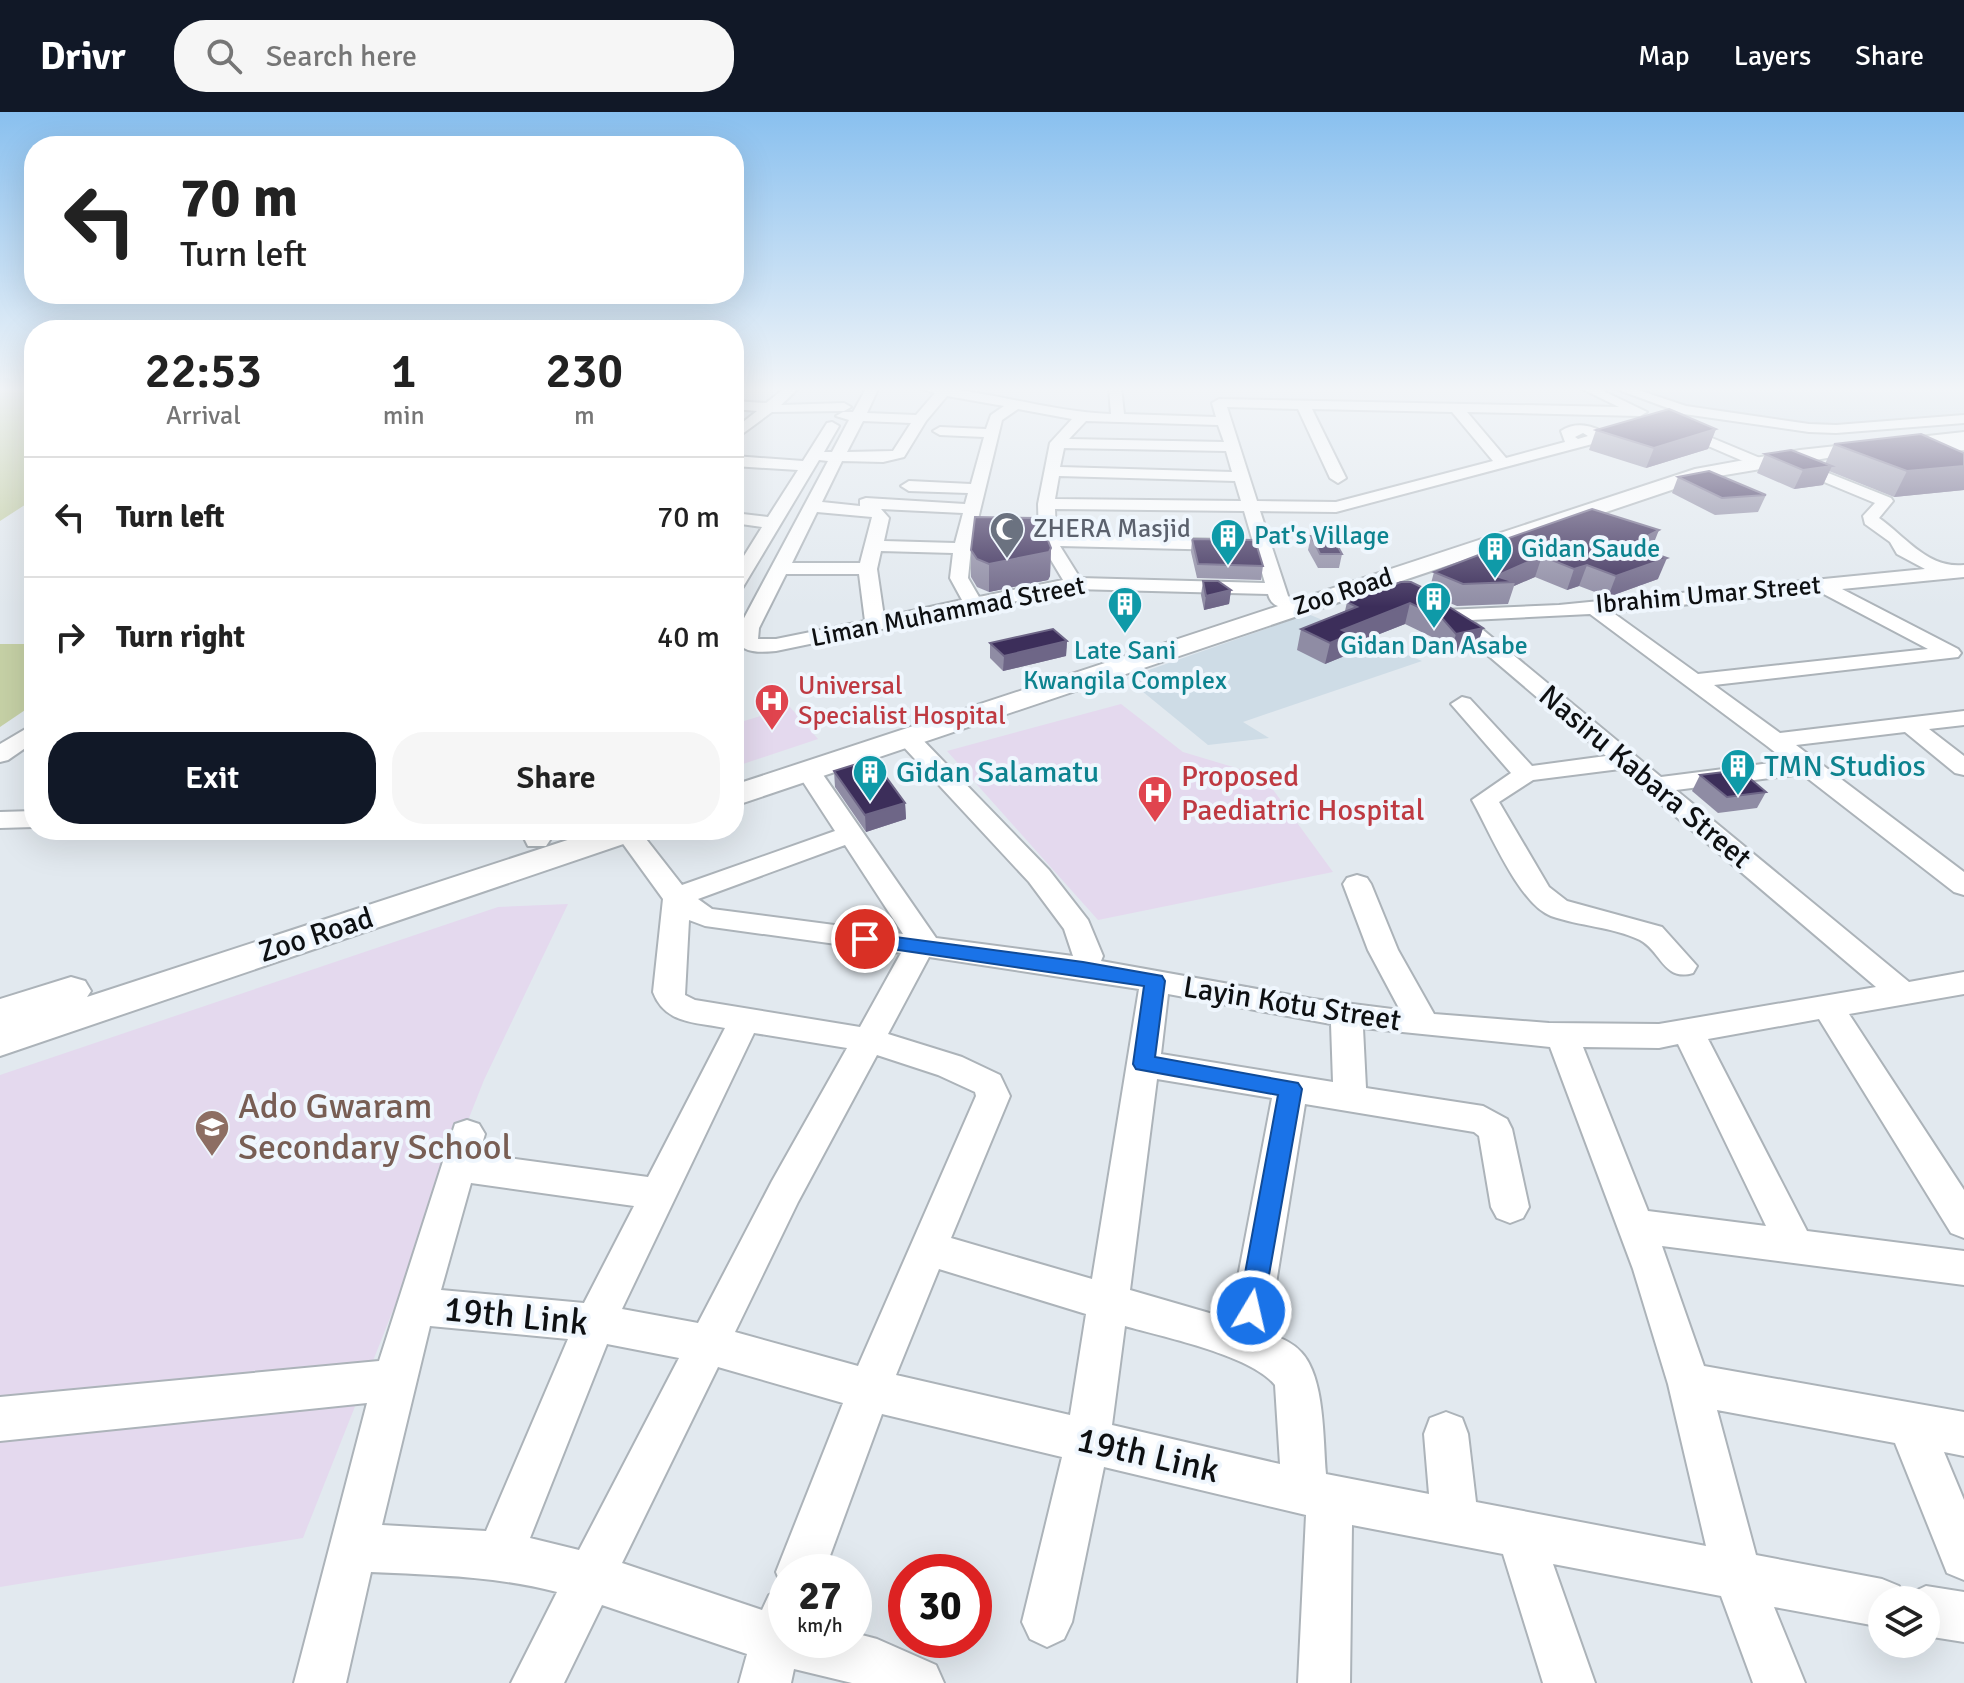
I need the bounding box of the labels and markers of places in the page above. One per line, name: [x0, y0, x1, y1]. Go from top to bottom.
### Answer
mosque icon: ZHERA Masjid: [988, 510, 1026, 560]
place label: ZHERA Masjid: [1033, 513, 1191, 545]
building icon: Pat's Village: [1209, 517, 1247, 567]
place label: Pat's Village: [1254, 520, 1389, 552]
building icon: Gidan Saude: [1476, 530, 1514, 580]
place label: Gidan Saude: [1521, 533, 1660, 565]
building icon: Gidan Dan Asabe: [1415, 580, 1453, 630]
building icon: Late Sani Kwangila Complex: [1106, 585, 1144, 635]
place label: Gidan Dan Asabe: [1340, 630, 1528, 662]
place label: Late Sani Kwangila Complex: [1023, 635, 1227, 697]
place label: Universal Specialist Hospital: [798, 670, 1006, 732]
hospital icon: Universal Specialist Hospital: [753, 682, 791, 732]
building icon: TMN Studios: [1719, 747, 1757, 797]
place label: TMN Studios: [1764, 748, 1926, 785]
building icon: Gidan Salamatu: [851, 753, 889, 803]
place label: Gidan Salamatu: [896, 754, 1099, 791]
place label: Proposed Paediatric Hospital: [1181, 758, 1425, 829]
hospital icon: Proposed Paediatric Hospital: [1136, 774, 1174, 824]
pin: [831, 905, 899, 973]
place label: Ado Gwaram Secondary School: [238, 1084, 512, 1170]
school or university icon: Ado Gwaram Secondary School: [193, 1108, 231, 1158]

